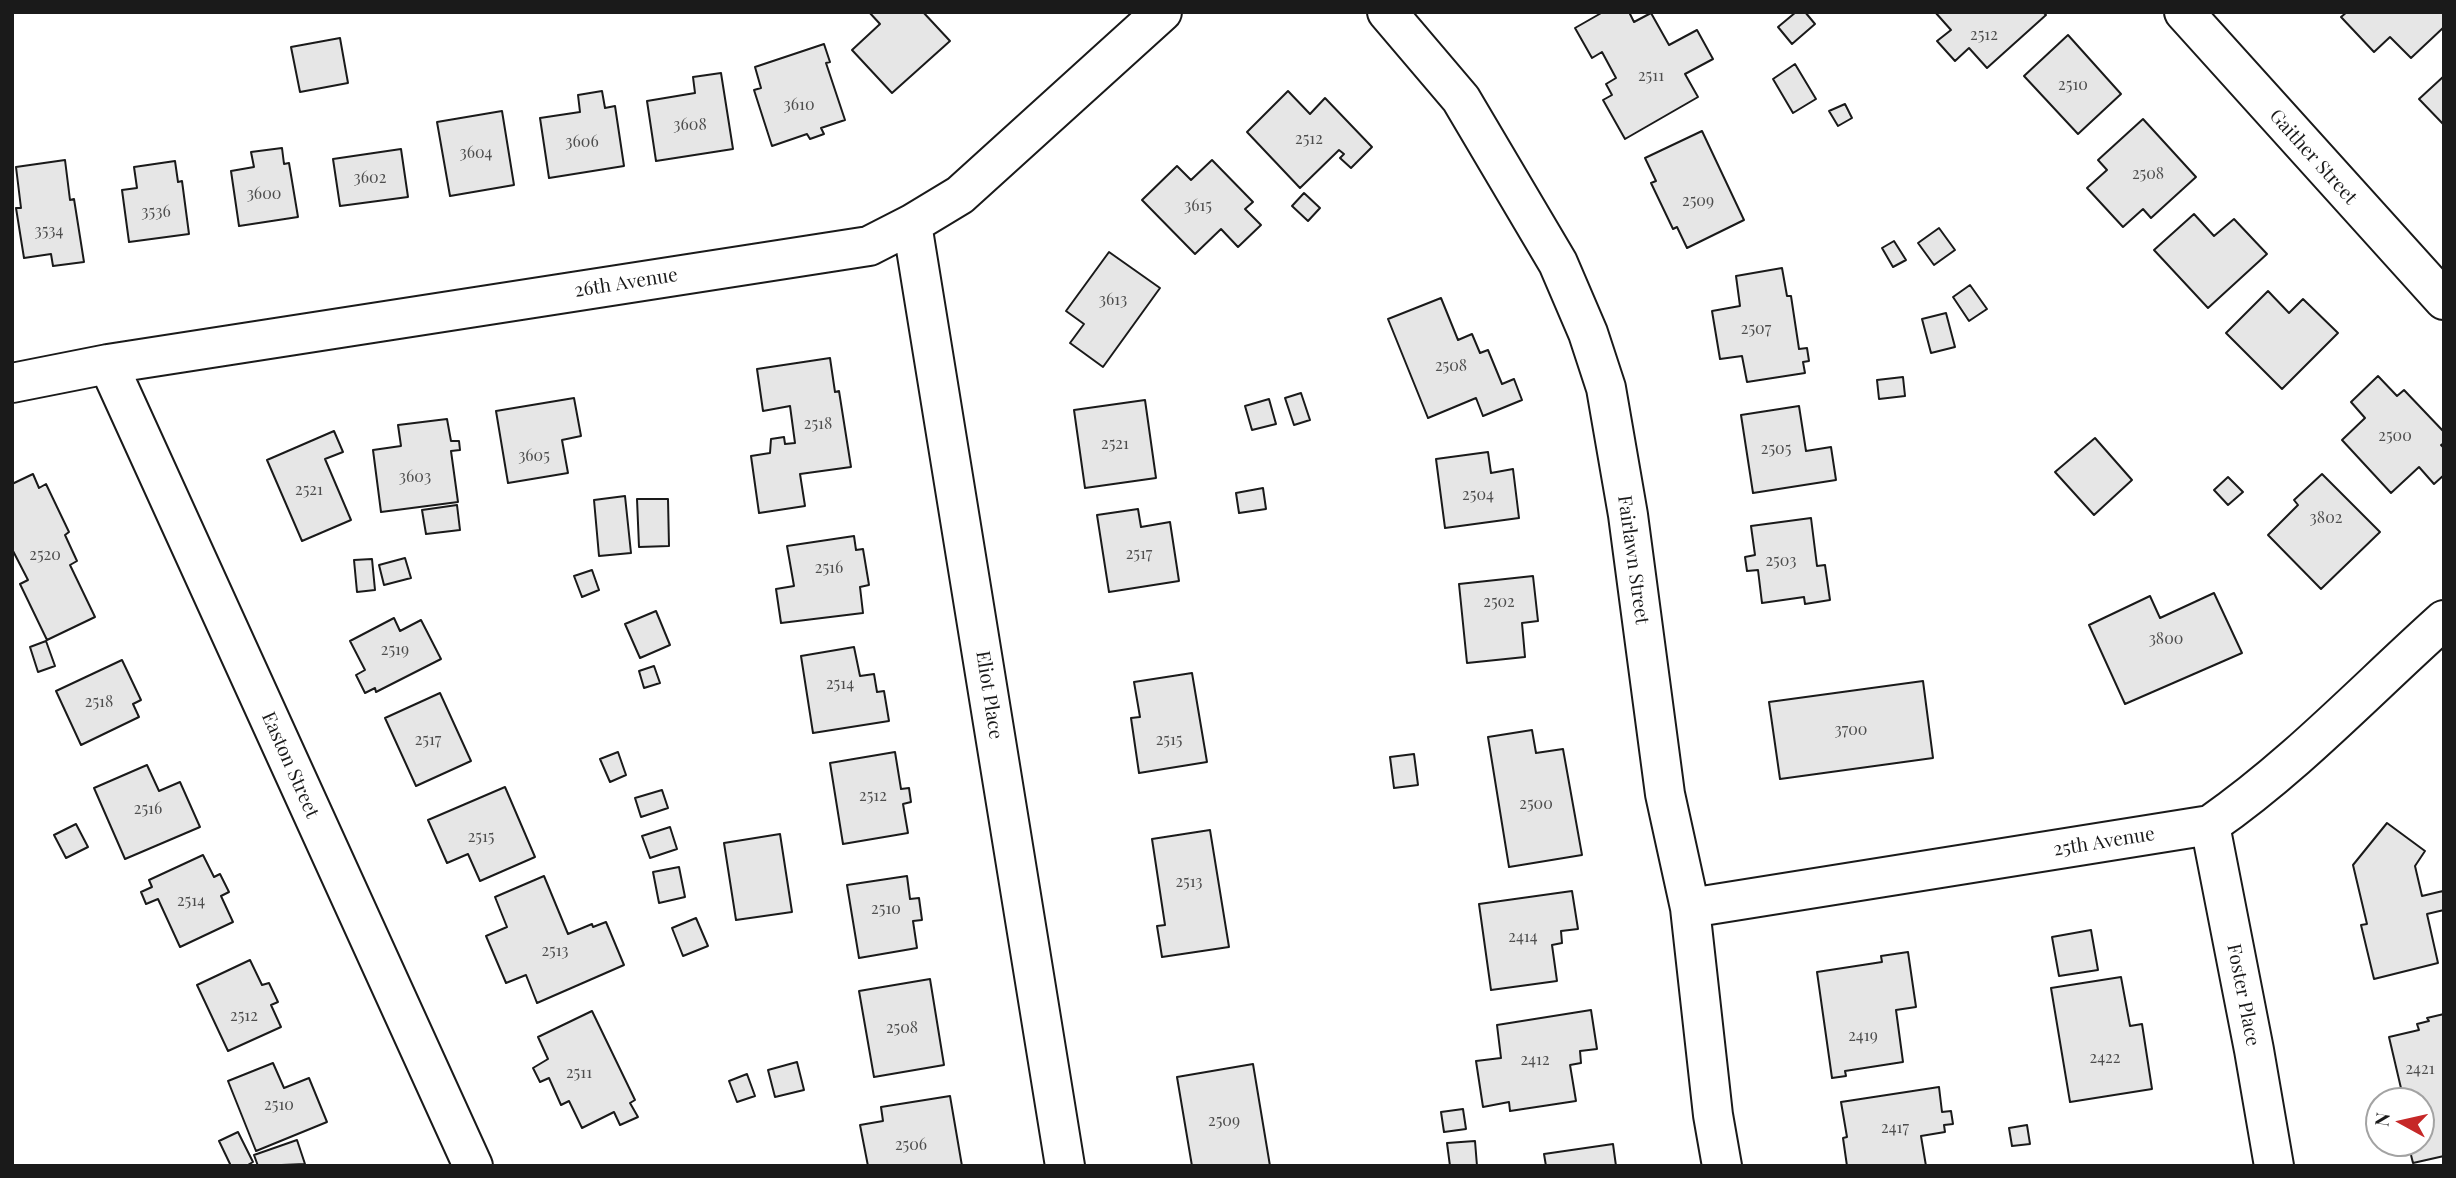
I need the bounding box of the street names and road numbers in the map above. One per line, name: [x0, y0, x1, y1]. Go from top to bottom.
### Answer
street label: Gaither Street: [2264, 105, 2362, 209]
street label: 26th Avenue: [573, 264, 679, 302]
street label: Fairlawn Street: [1613, 494, 1653, 626]
street label: Eliot Place: [971, 649, 1007, 741]
street label: Easton Street: [256, 708, 324, 822]
street label: 25th Avenue: [2052, 823, 2156, 861]
street label: Foster Place: [2222, 942, 2264, 1048]

